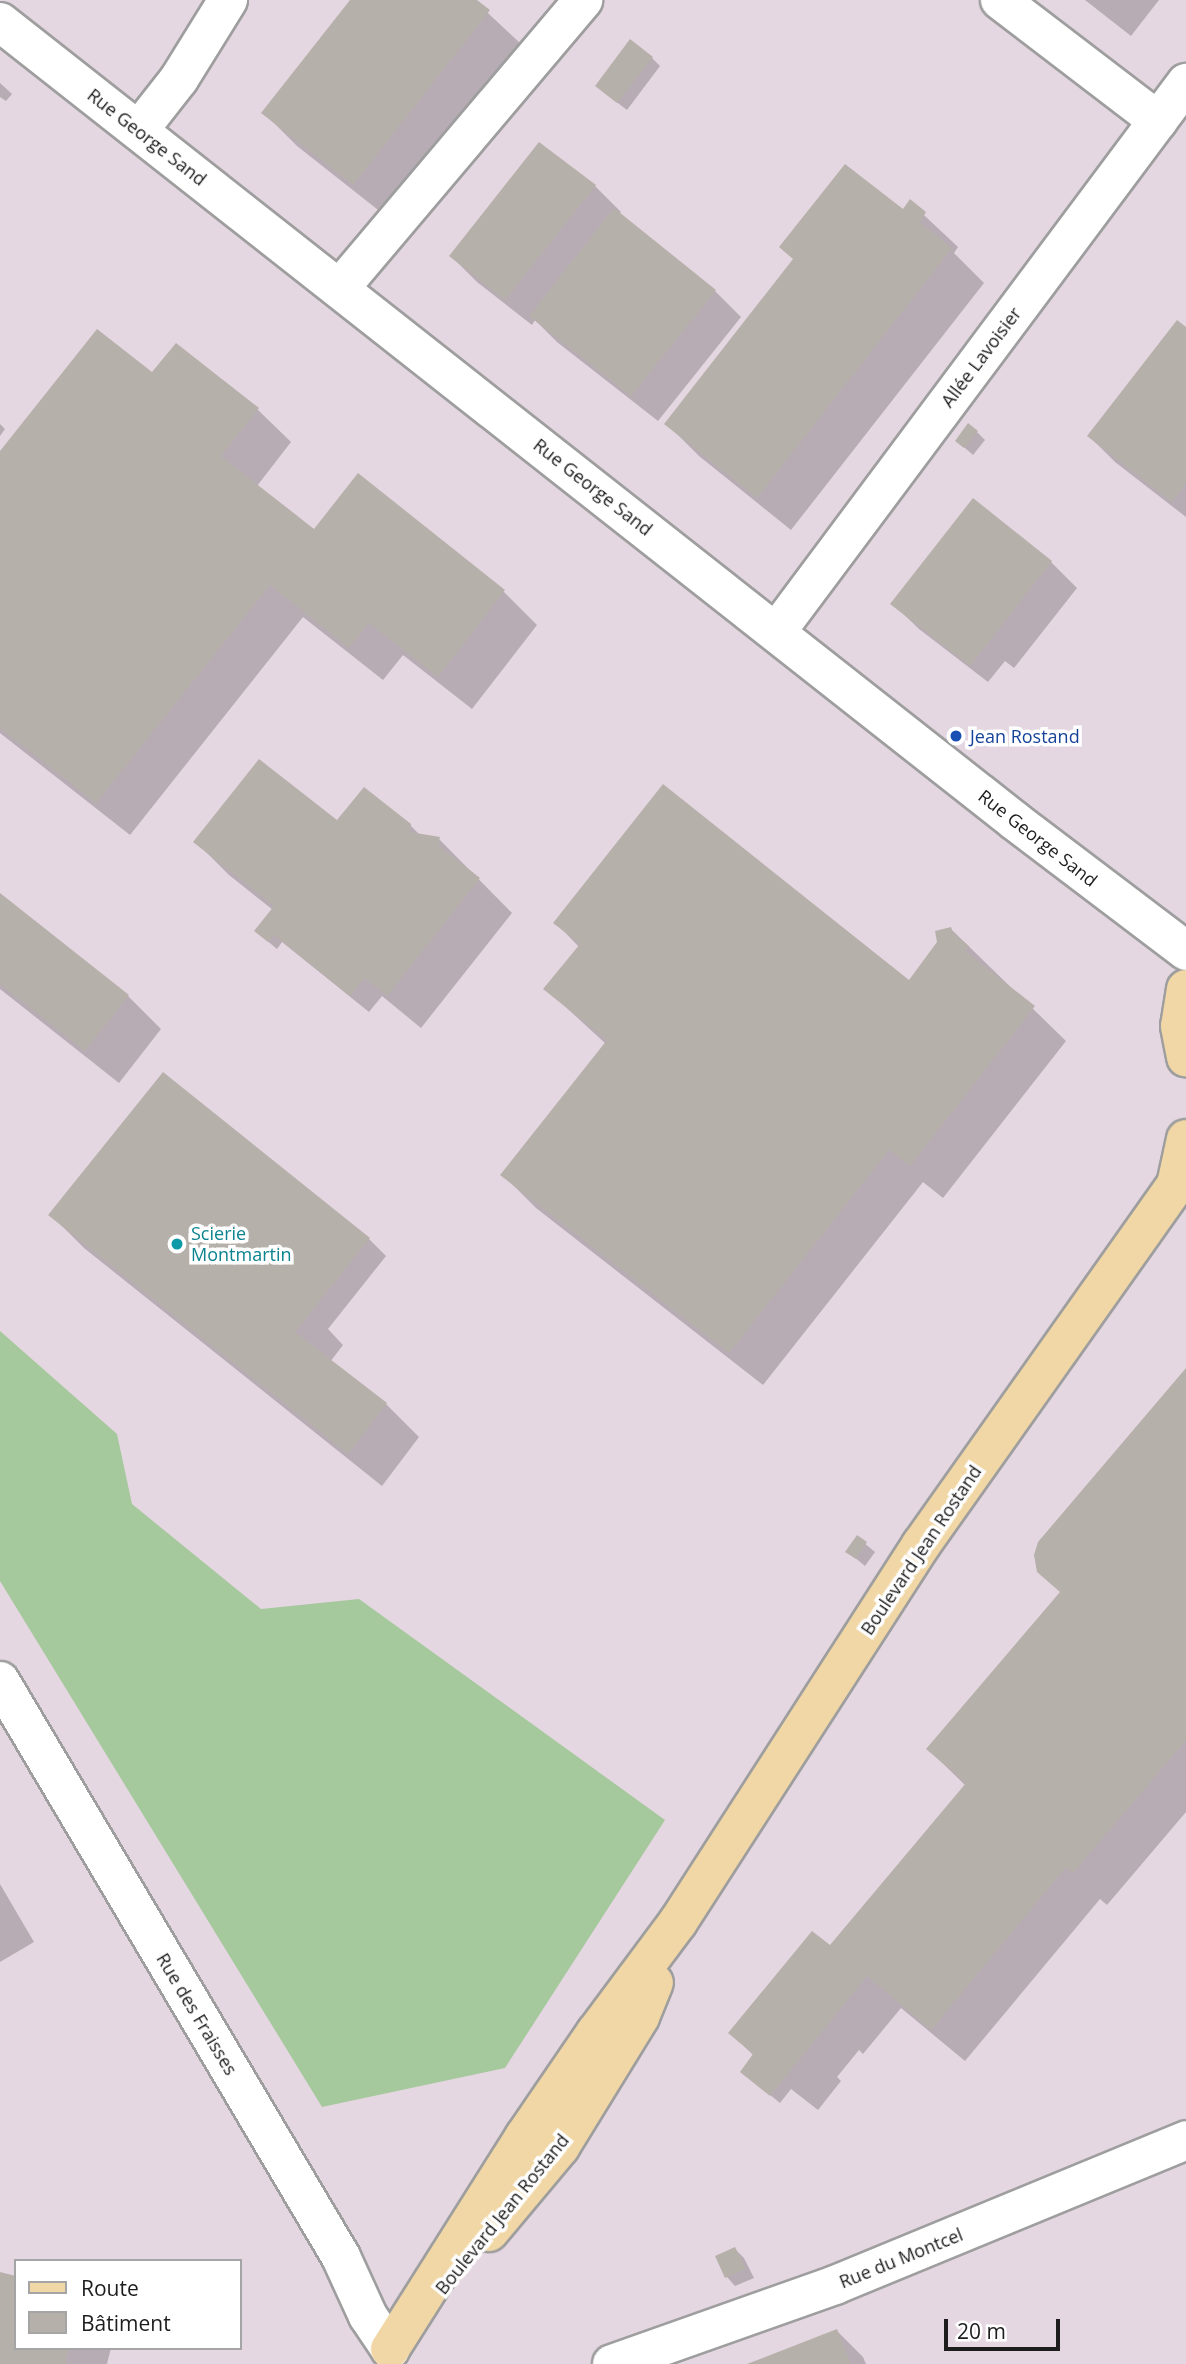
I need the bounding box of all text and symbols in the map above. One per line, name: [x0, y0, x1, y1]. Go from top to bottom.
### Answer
street label: Rue George Sand: [83, 84, 211, 190]
street label: Allée Lavoisier: [936, 303, 1026, 411]
street label: Rue George Sand: [529, 434, 657, 540]
place label: Jean Rostand: [970, 725, 1080, 747]
marker: Jean Rostand: [948, 728, 964, 744]
street label: Rue George Sand: [974, 785, 1102, 891]
place label: Scierie Montmartin: [191, 1223, 291, 1266]
marker: Scierie Montmartin: [169, 1236, 185, 1252]
street label: Boulevard Jean Rostand: [856, 1461, 986, 1639]
street label: Rue des Fraisses: [152, 1949, 242, 2079]
street label: Boulevard Jean Rostand: [431, 2130, 573, 2298]
street label: Rue du Montcel: [836, 2223, 966, 2293]
legend: [14, 2259, 242, 2350]
text: Route: [81, 2274, 139, 2302]
scale bar: [948, 2304, 1064, 2348]
text: Bâtiment: [81, 2309, 171, 2337]
text: 20 m: [957, 2317, 1006, 2345]

